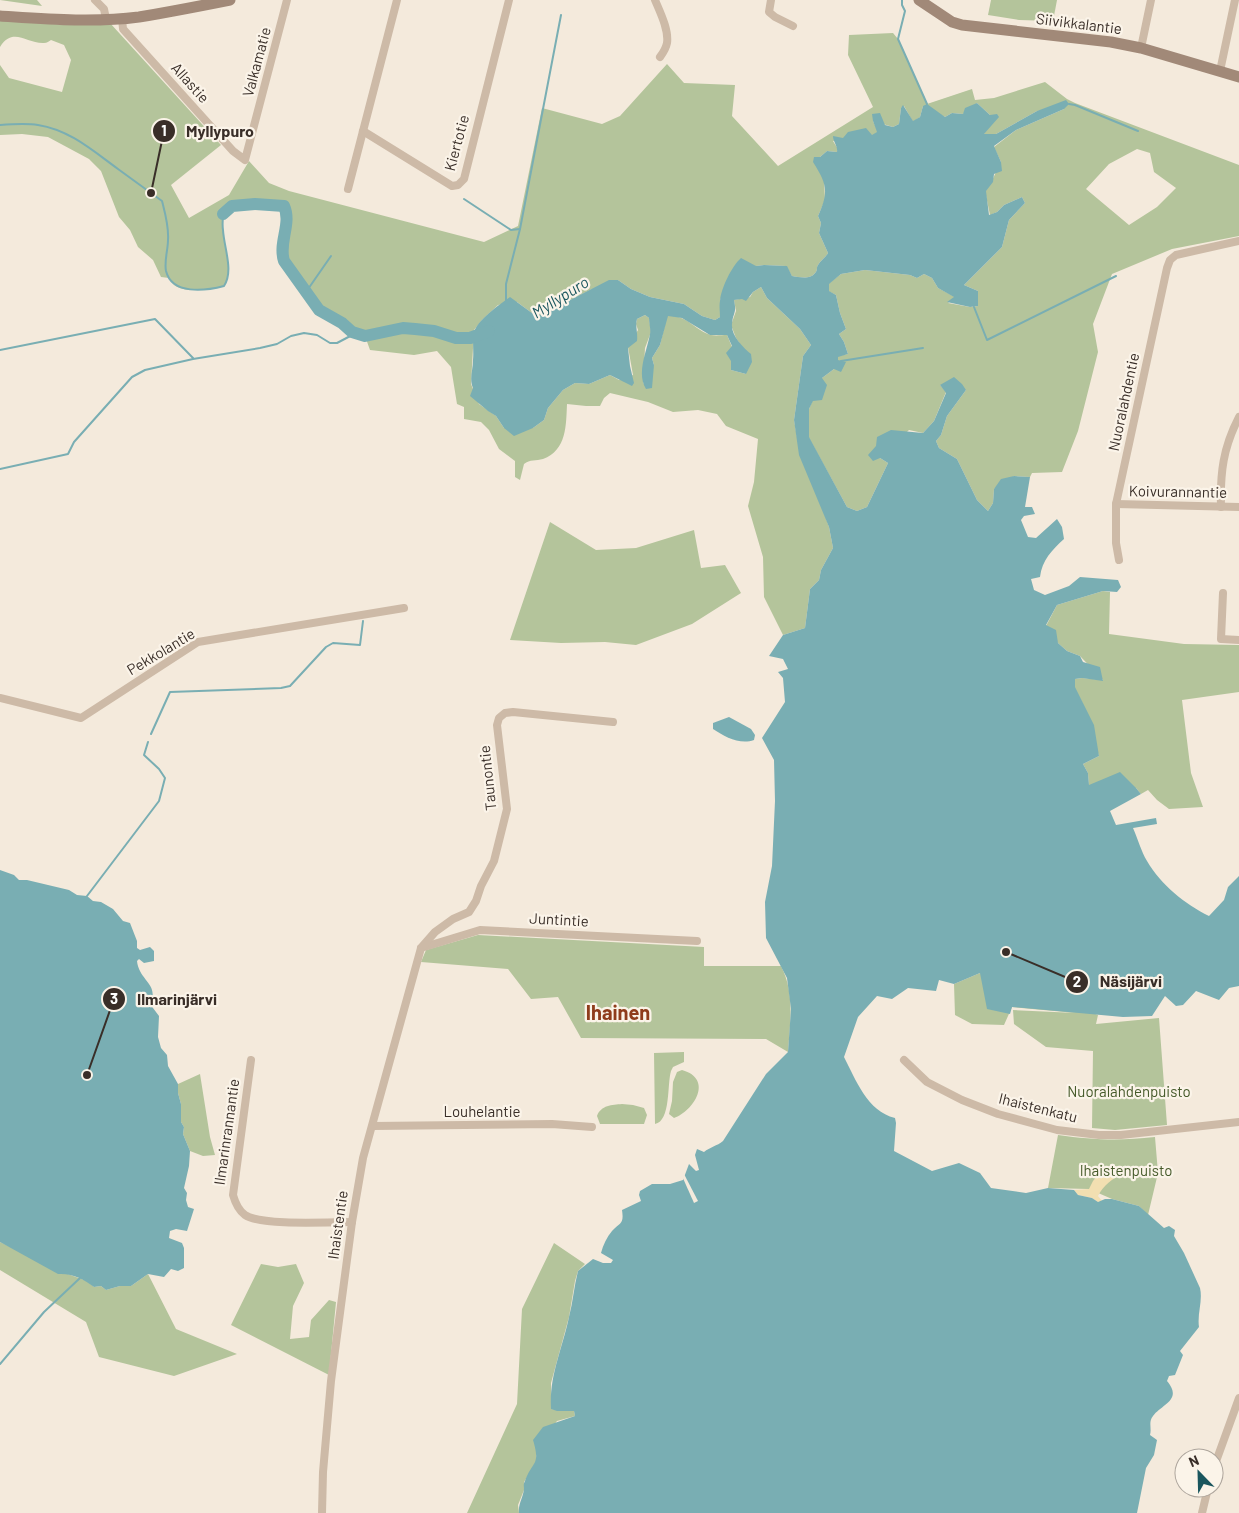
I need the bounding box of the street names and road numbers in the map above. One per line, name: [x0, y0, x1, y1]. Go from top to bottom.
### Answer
street label: Siivikkalantie: [1035, 9, 1123, 37]
street label: Valkamatie: [238, 25, 274, 99]
street label: Allastie: [168, 58, 214, 106]
street label: Kiertotie: [440, 113, 472, 173]
street label: Nuoralahdentie: [1104, 351, 1142, 453]
street label: Koivurannantie: [1129, 481, 1227, 501]
street label: Pekkolantie: [123, 624, 198, 678]
street label: Taunontie: [475, 745, 499, 812]
street label: Juntintie: [529, 908, 589, 930]
street label: Ilmarinrannantie: [210, 1078, 242, 1186]
street label: Ihaistenkatu: [997, 1089, 1079, 1125]
street label: Louhelantie: [443, 1102, 521, 1120]
street label: Ihaistentie: [323, 1189, 351, 1260]

